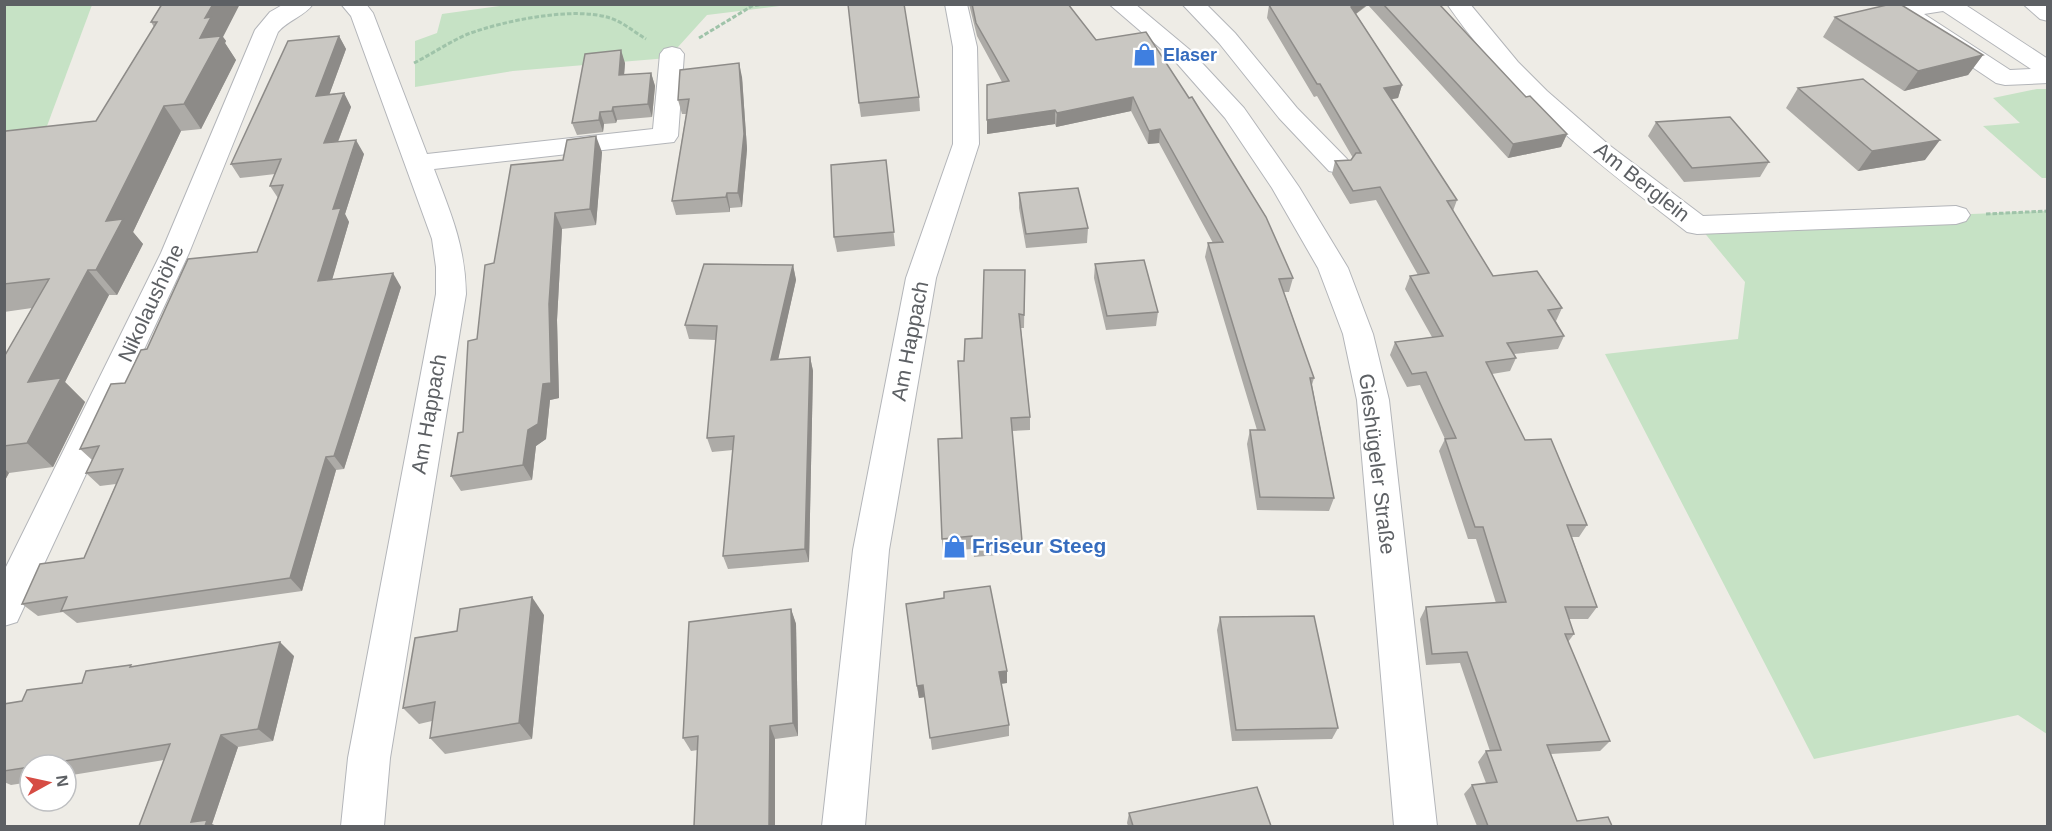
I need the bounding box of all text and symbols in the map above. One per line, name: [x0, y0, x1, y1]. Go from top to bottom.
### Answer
shop icon: Elaser: [1132, 42, 1158, 68]
place label: Elaser: [1163, 45, 1217, 65]
street label: Am Berglein: [1590, 137, 1694, 226]
street label: Nikolaushöhe: [113, 240, 188, 365]
street label: Am Happach: [887, 279, 932, 403]
street label: Am Happach: [407, 352, 450, 476]
street label: Gieshügeler Straße: [1355, 372, 1400, 556]
shop icon: Friseur Steeg: [941, 533, 967, 559]
place label: Friseur Steeg: [972, 534, 1106, 557]
north arrow: [18, 753, 78, 813]
text: N: [53, 774, 72, 788]

